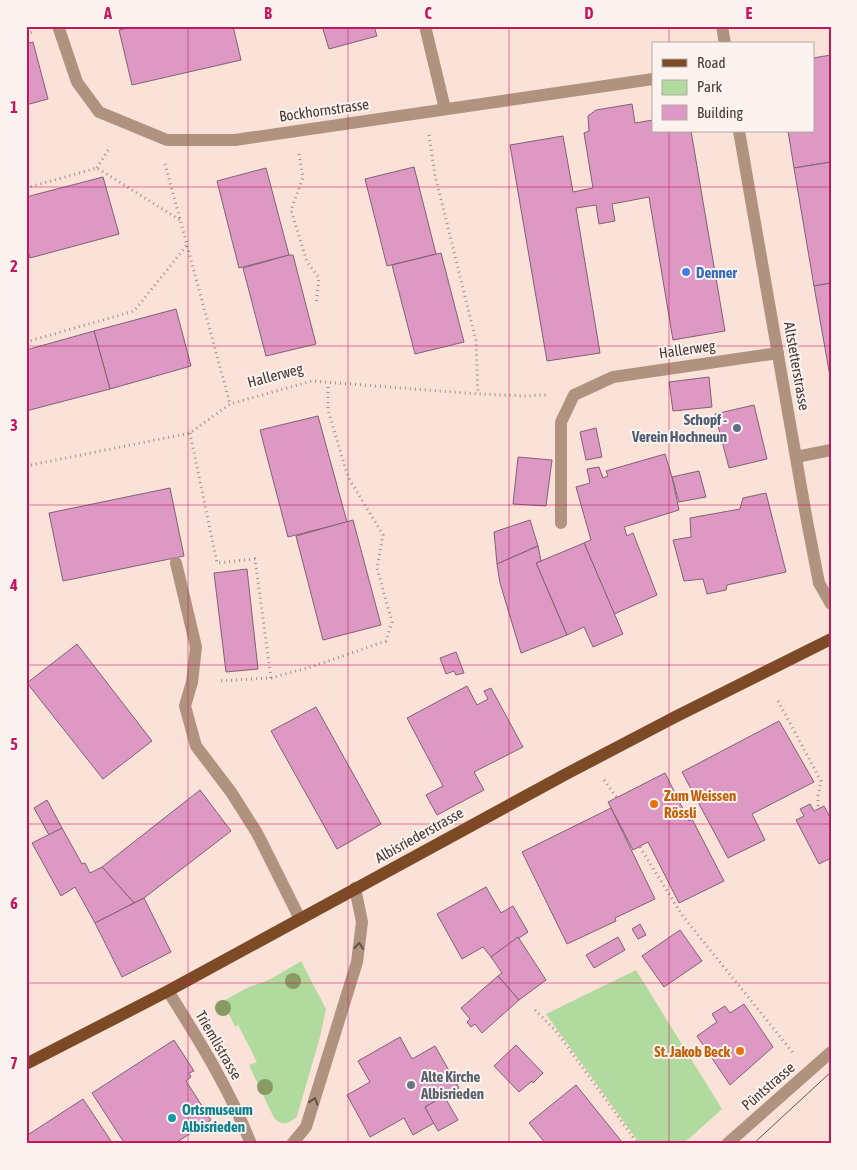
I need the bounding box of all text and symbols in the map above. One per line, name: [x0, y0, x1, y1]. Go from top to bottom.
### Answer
text: A: [103, 4, 112, 22]
text: B: [264, 4, 272, 22]
text: C: [424, 4, 432, 22]
text: D: [585, 4, 594, 22]
text: E: [746, 4, 753, 22]
legend: [652, 42, 814, 132]
text: Road: [697, 54, 726, 71]
text: Park: [697, 78, 722, 95]
street label: Bockhornstrasse: [278, 95, 370, 125]
text: 1: [10, 98, 18, 116]
text: Building: [697, 104, 743, 121]
text: 2: [10, 257, 18, 275]
place label: Denner: [696, 264, 738, 281]
marker: Denner: [680, 266, 692, 278]
street label: Altstetterstrasse: [781, 320, 813, 412]
street label: Hallerweg: [658, 337, 717, 361]
street label: Hallerweg: [245, 359, 305, 391]
place label: Schopf - Verein Hochneun: [631, 411, 727, 445]
text: 3: [10, 416, 18, 434]
marker: Schopf - Verein Hochneun: [731, 422, 743, 434]
text: 4: [9, 576, 18, 594]
text: 5: [10, 735, 18, 753]
place label: Zum Weissen Rössli: [664, 787, 736, 821]
marker: Zum Weissen Rössli: [648, 798, 660, 810]
street label: Albisriederstrasse: [372, 804, 466, 866]
text: 6: [10, 894, 18, 912]
one-way arrow: [353, 941, 364, 949]
street label: Triemlistrasse: [192, 1008, 246, 1083]
place label: St. Jakob Beck: [654, 1043, 730, 1060]
marker: St. Jakob Beck: [734, 1045, 746, 1057]
text: 7: [10, 1054, 18, 1072]
street label: Püntstrasse: [738, 1058, 798, 1114]
place label: Alte Kirche Albisrieden: [420, 1068, 484, 1102]
marker: Alte Kirche Albisrieden: [405, 1079, 417, 1091]
one-way arrow: [308, 1098, 318, 1106]
place label: Ortsmuseum Albisrieden: [181, 1101, 253, 1135]
marker: Ortsmuseum Albisrieden: [166, 1112, 178, 1124]

